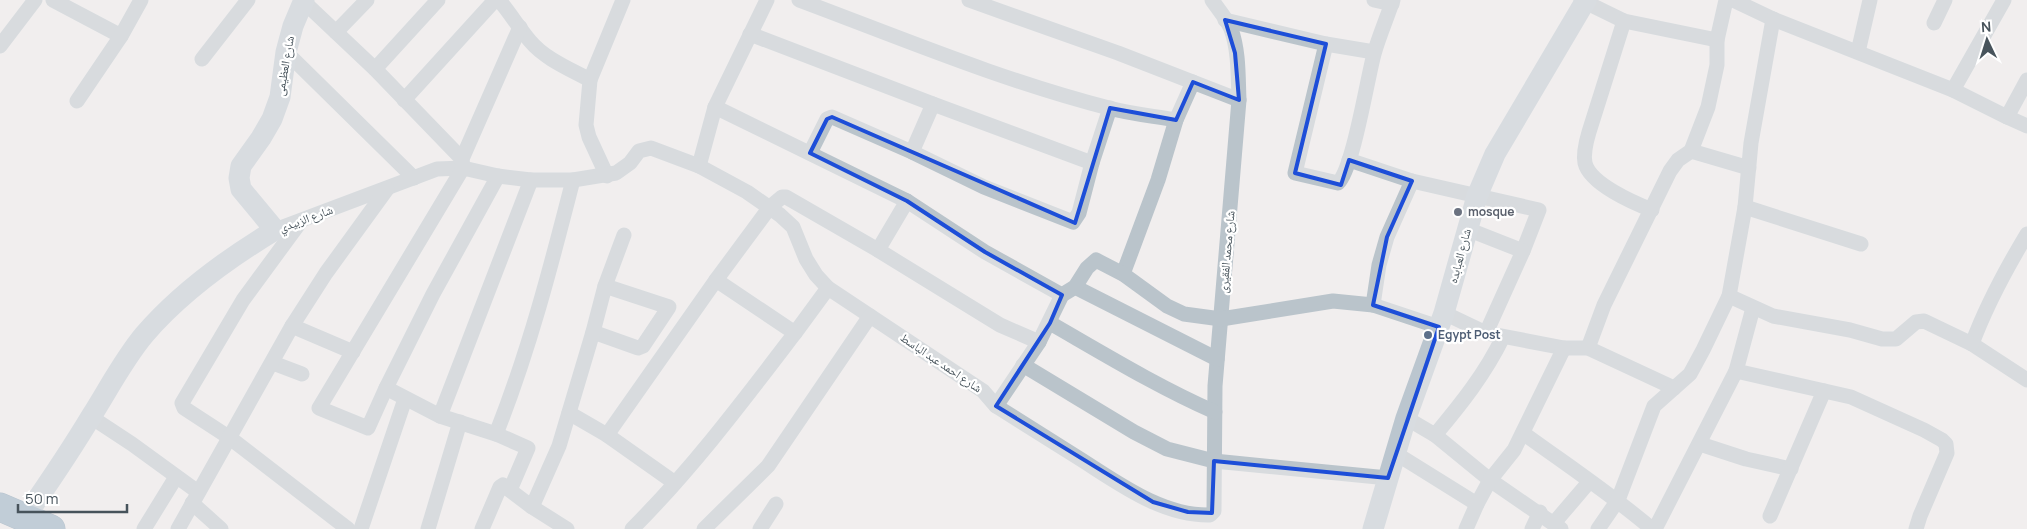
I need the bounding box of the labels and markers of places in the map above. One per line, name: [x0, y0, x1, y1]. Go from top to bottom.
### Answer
place label: mosque: [1468, 203, 1515, 220]
marker: mosque: [1452, 206, 1464, 218]
place label: Egypt Post: [1438, 326, 1501, 343]
marker: Egypt Post: [1422, 329, 1434, 341]

